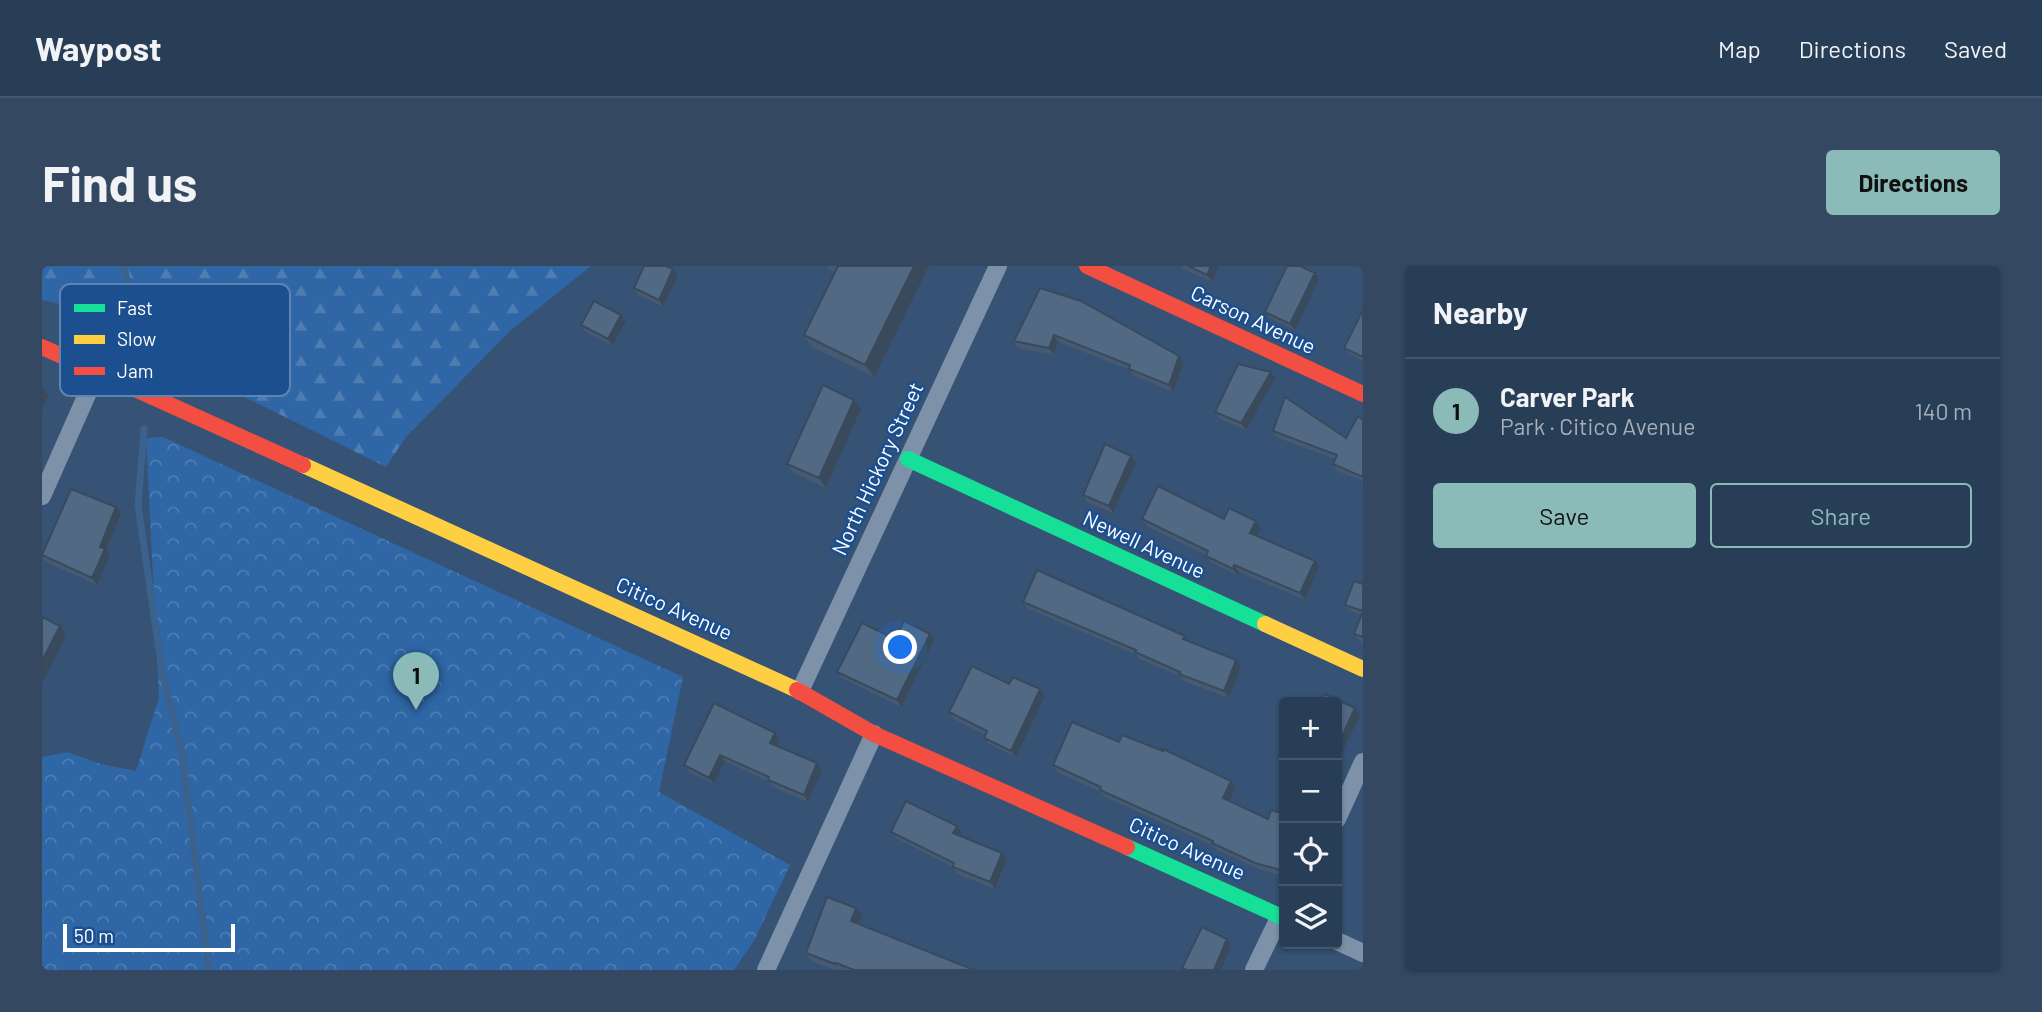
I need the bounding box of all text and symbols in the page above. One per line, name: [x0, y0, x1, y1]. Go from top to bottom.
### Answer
text: Waypost: [35, 28, 162, 68]
text: Map: [1718, 34, 1761, 63]
text: Directions: [1799, 34, 1906, 63]
text: Saved: [1944, 34, 2007, 63]
button: Directions: [1826, 150, 2000, 215]
text: Find us: [42, 153, 197, 212]
street label: Carson Avenue: [1187, 279, 1320, 358]
legend: [60, 284, 290, 396]
text: Nearby: [1433, 294, 1528, 330]
text: Fast: [117, 296, 153, 319]
text: Slow: [117, 327, 156, 350]
text: Jam: [117, 359, 153, 382]
street label: North Hickory Street: [826, 378, 928, 559]
text: Carver Park: [1500, 381, 1635, 412]
text: 1: [1452, 397, 1460, 425]
text: 140 m: [1915, 397, 1972, 425]
text: Park · Citico Avenue: [1500, 412, 1695, 440]
button: Save: [1433, 483, 1696, 548]
button: Share: [1710, 483, 1972, 548]
street label: Newell Avenue: [1080, 504, 1210, 583]
street label: Citico Avenue: [613, 571, 736, 644]
your location: [883, 630, 917, 664]
pin: 1: [393, 652, 439, 710]
map controls: [1279, 697, 1342, 949]
button: +: [1279, 697, 1342, 760]
button: −: [1279, 760, 1342, 823]
street label: Citico Avenue: [1126, 811, 1249, 884]
button: locate: [1279, 823, 1342, 886]
button: layers: [1279, 886, 1342, 949]
scale bar: [63, 921, 234, 953]
text: 50 m: [74, 924, 114, 947]

